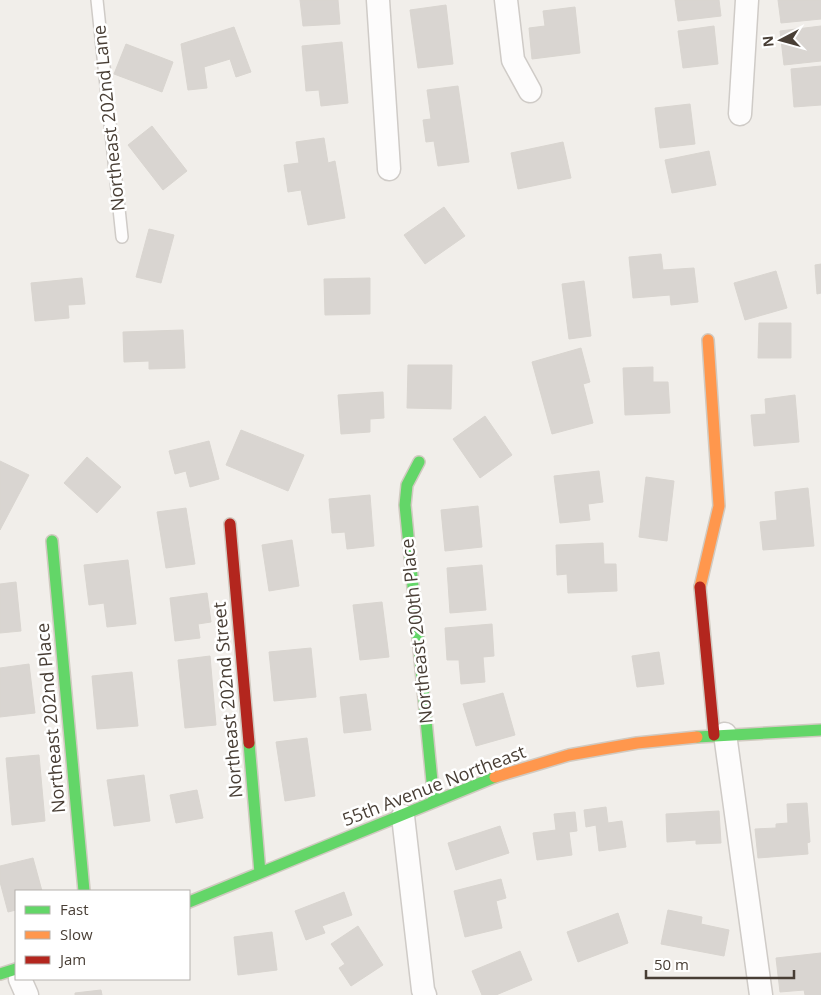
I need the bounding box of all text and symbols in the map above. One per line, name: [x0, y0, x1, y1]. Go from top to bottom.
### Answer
north arrow: [756, 15, 806, 65]
street label: Northeast 202nd Lane: [86, 24, 130, 212]
text: N: [758, 35, 778, 48]
street label: Northeast 200th Place: [394, 537, 438, 725]
street label: Northeast 202nd Street: [206, 601, 248, 799]
street label: Northeast 202nd Place: [30, 622, 70, 814]
street label: 55th Avenue Northeast: [339, 739, 529, 831]
legend: [15, 890, 190, 980]
text: Fast: [60, 899, 89, 919]
text: Slow: [60, 924, 93, 944]
scale bar: [646, 948, 794, 980]
text: Jam: [58, 949, 86, 969]
text: 50 m: [654, 954, 689, 974]

